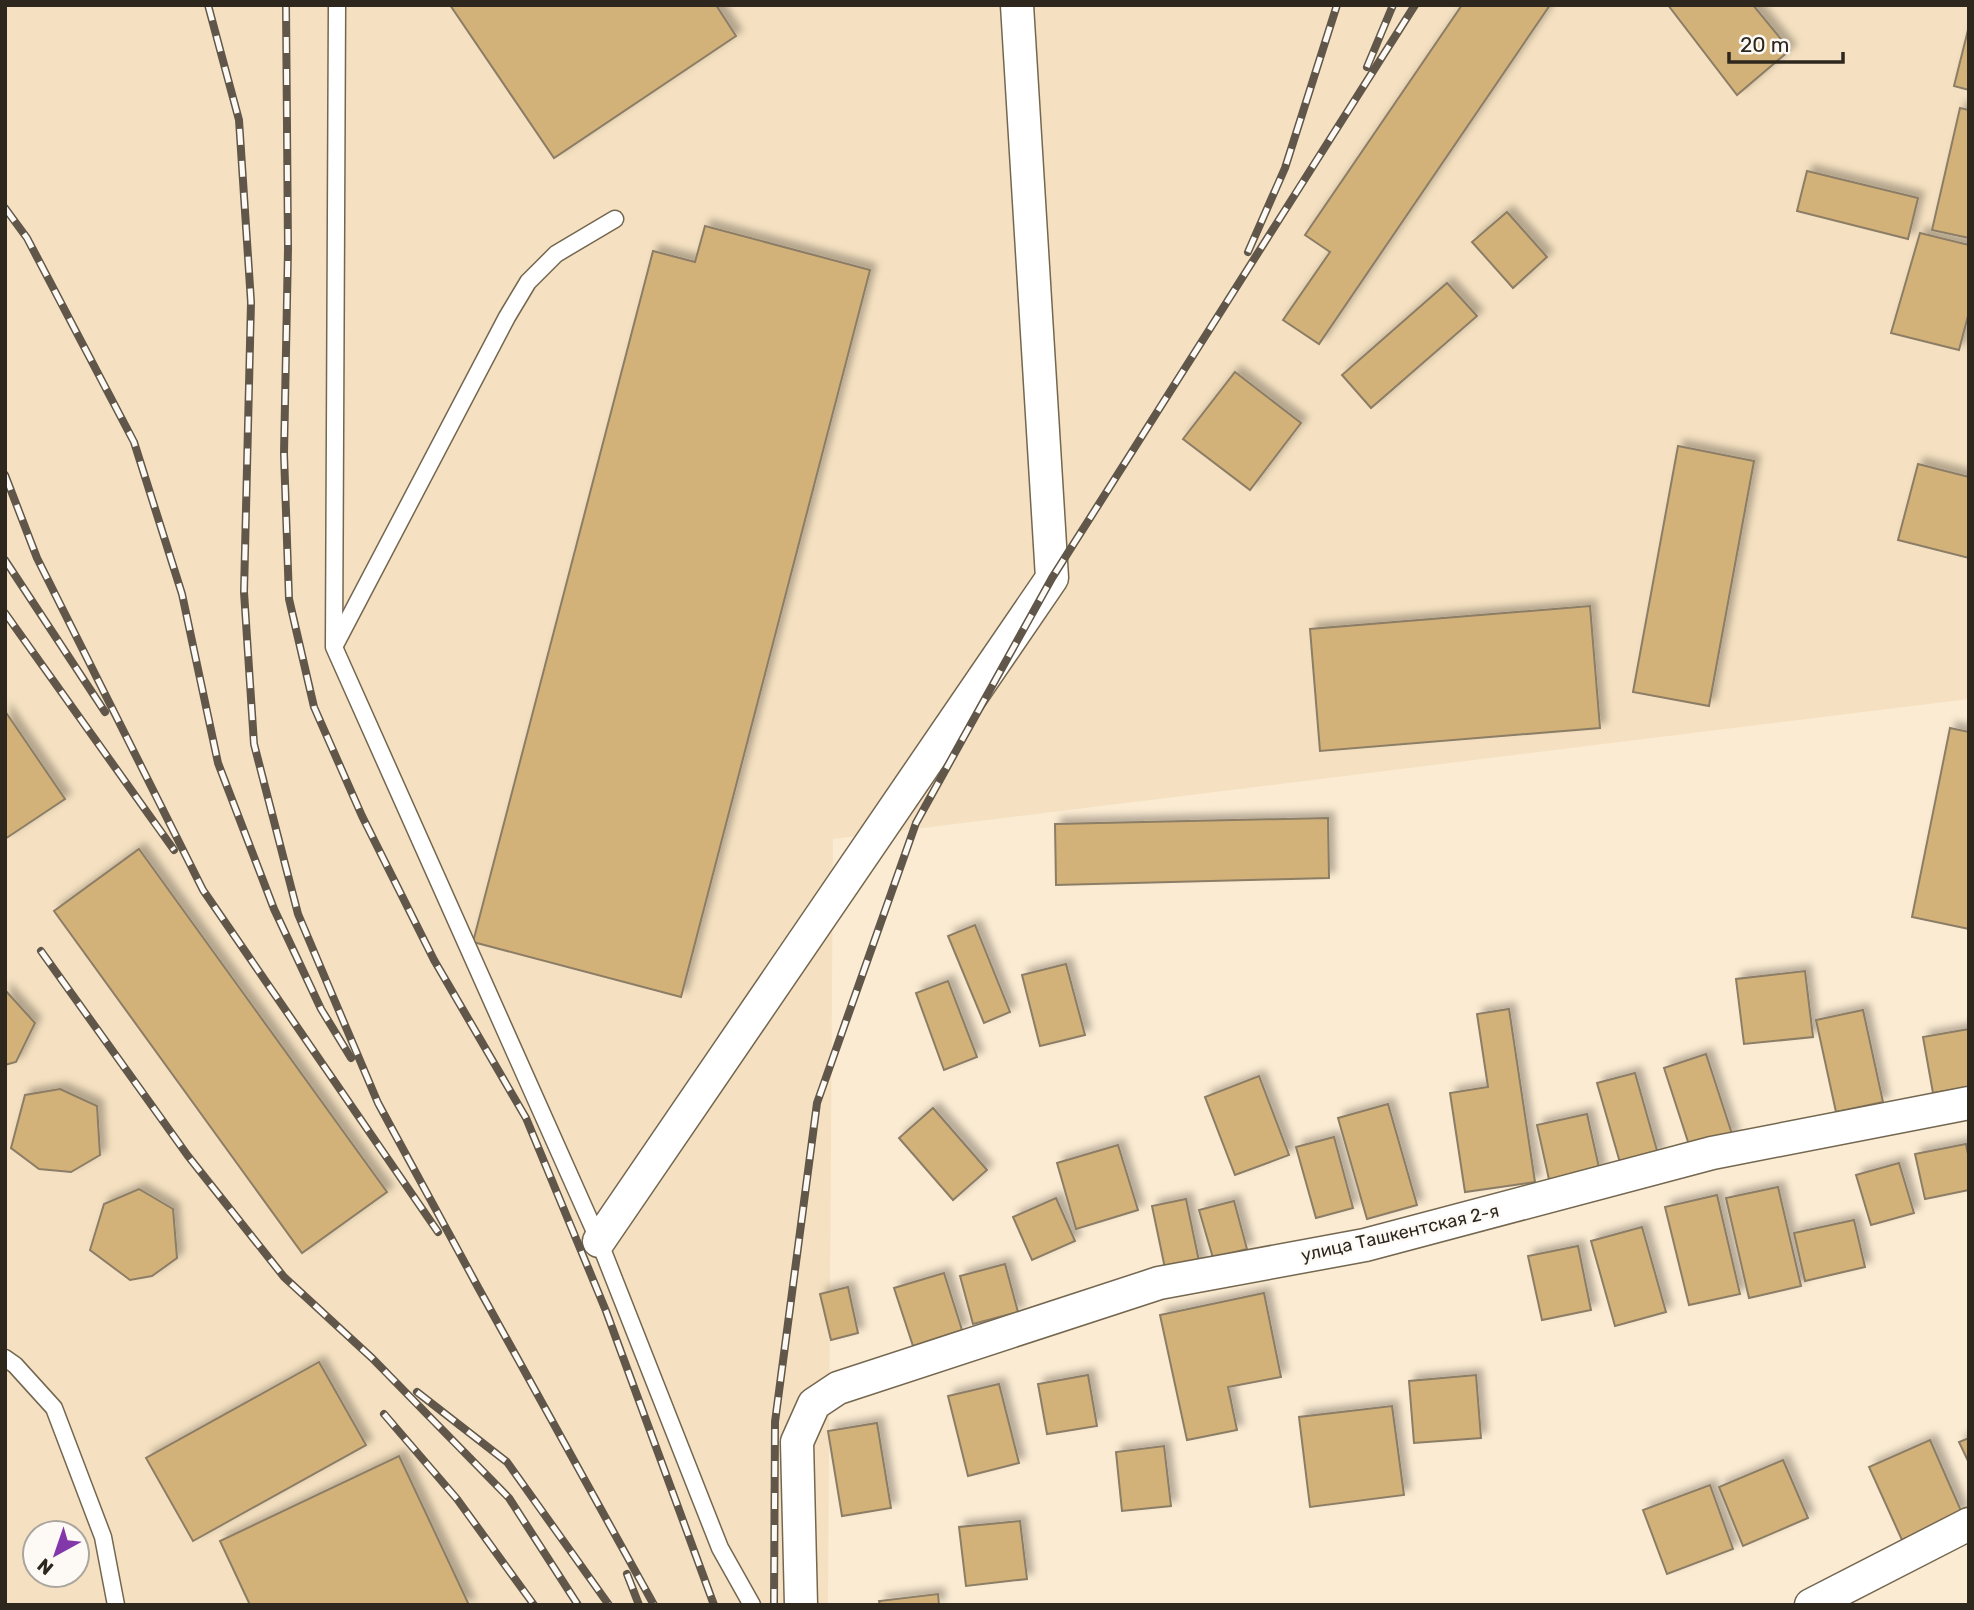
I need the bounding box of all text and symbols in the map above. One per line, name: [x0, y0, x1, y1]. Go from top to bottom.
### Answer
scale bar: [1729, 21, 1843, 65]
text: 20 m: [1740, 32, 1789, 57]
street label: улица Ташкентская 2-я: [1299, 1199, 1501, 1267]
north arrow: [21, 1519, 91, 1589]
text: N: [33, 1553, 58, 1580]

